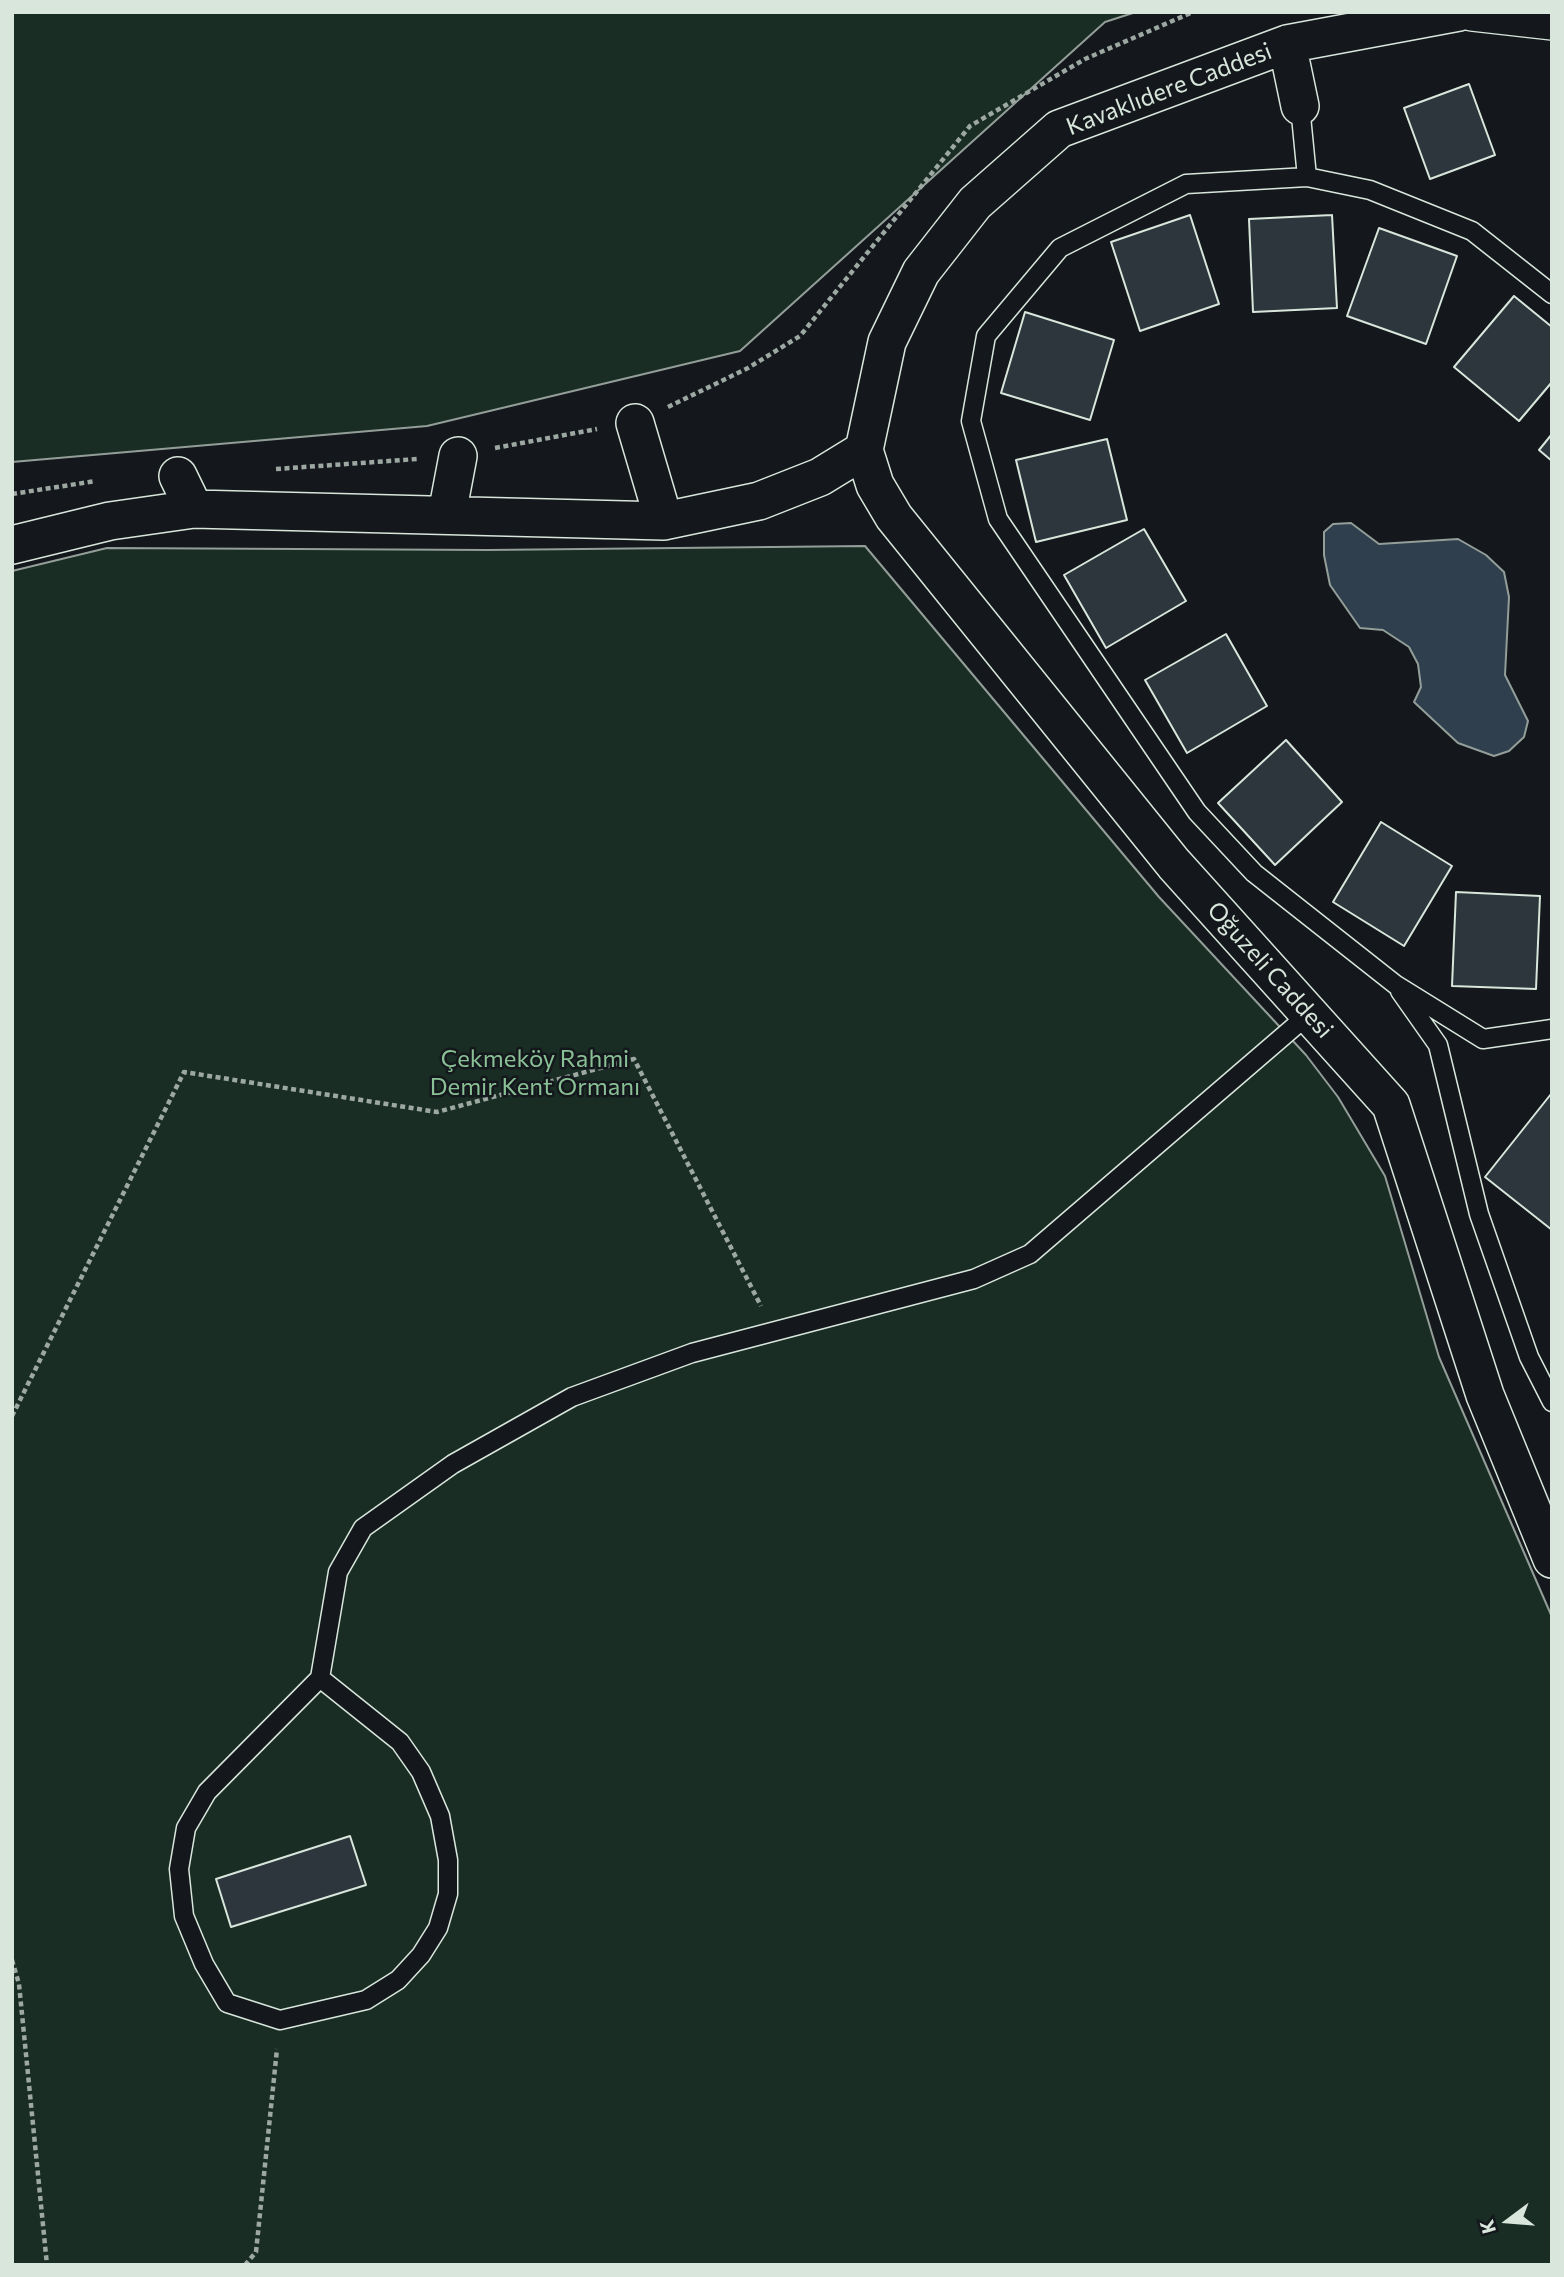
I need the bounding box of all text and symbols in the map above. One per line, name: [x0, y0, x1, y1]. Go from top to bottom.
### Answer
street label: Kavaklıdere Caddesi: [1062, 37, 1276, 141]
street label: Oğuzeli Caddesi: [1201, 896, 1339, 1044]
park label: Çekmeköy Rahmi Demir Kent Ormanı: [430, 1045, 640, 1101]
north arrow: [1473, 2186, 1543, 2256]
text: K: [1474, 2217, 1500, 2236]

